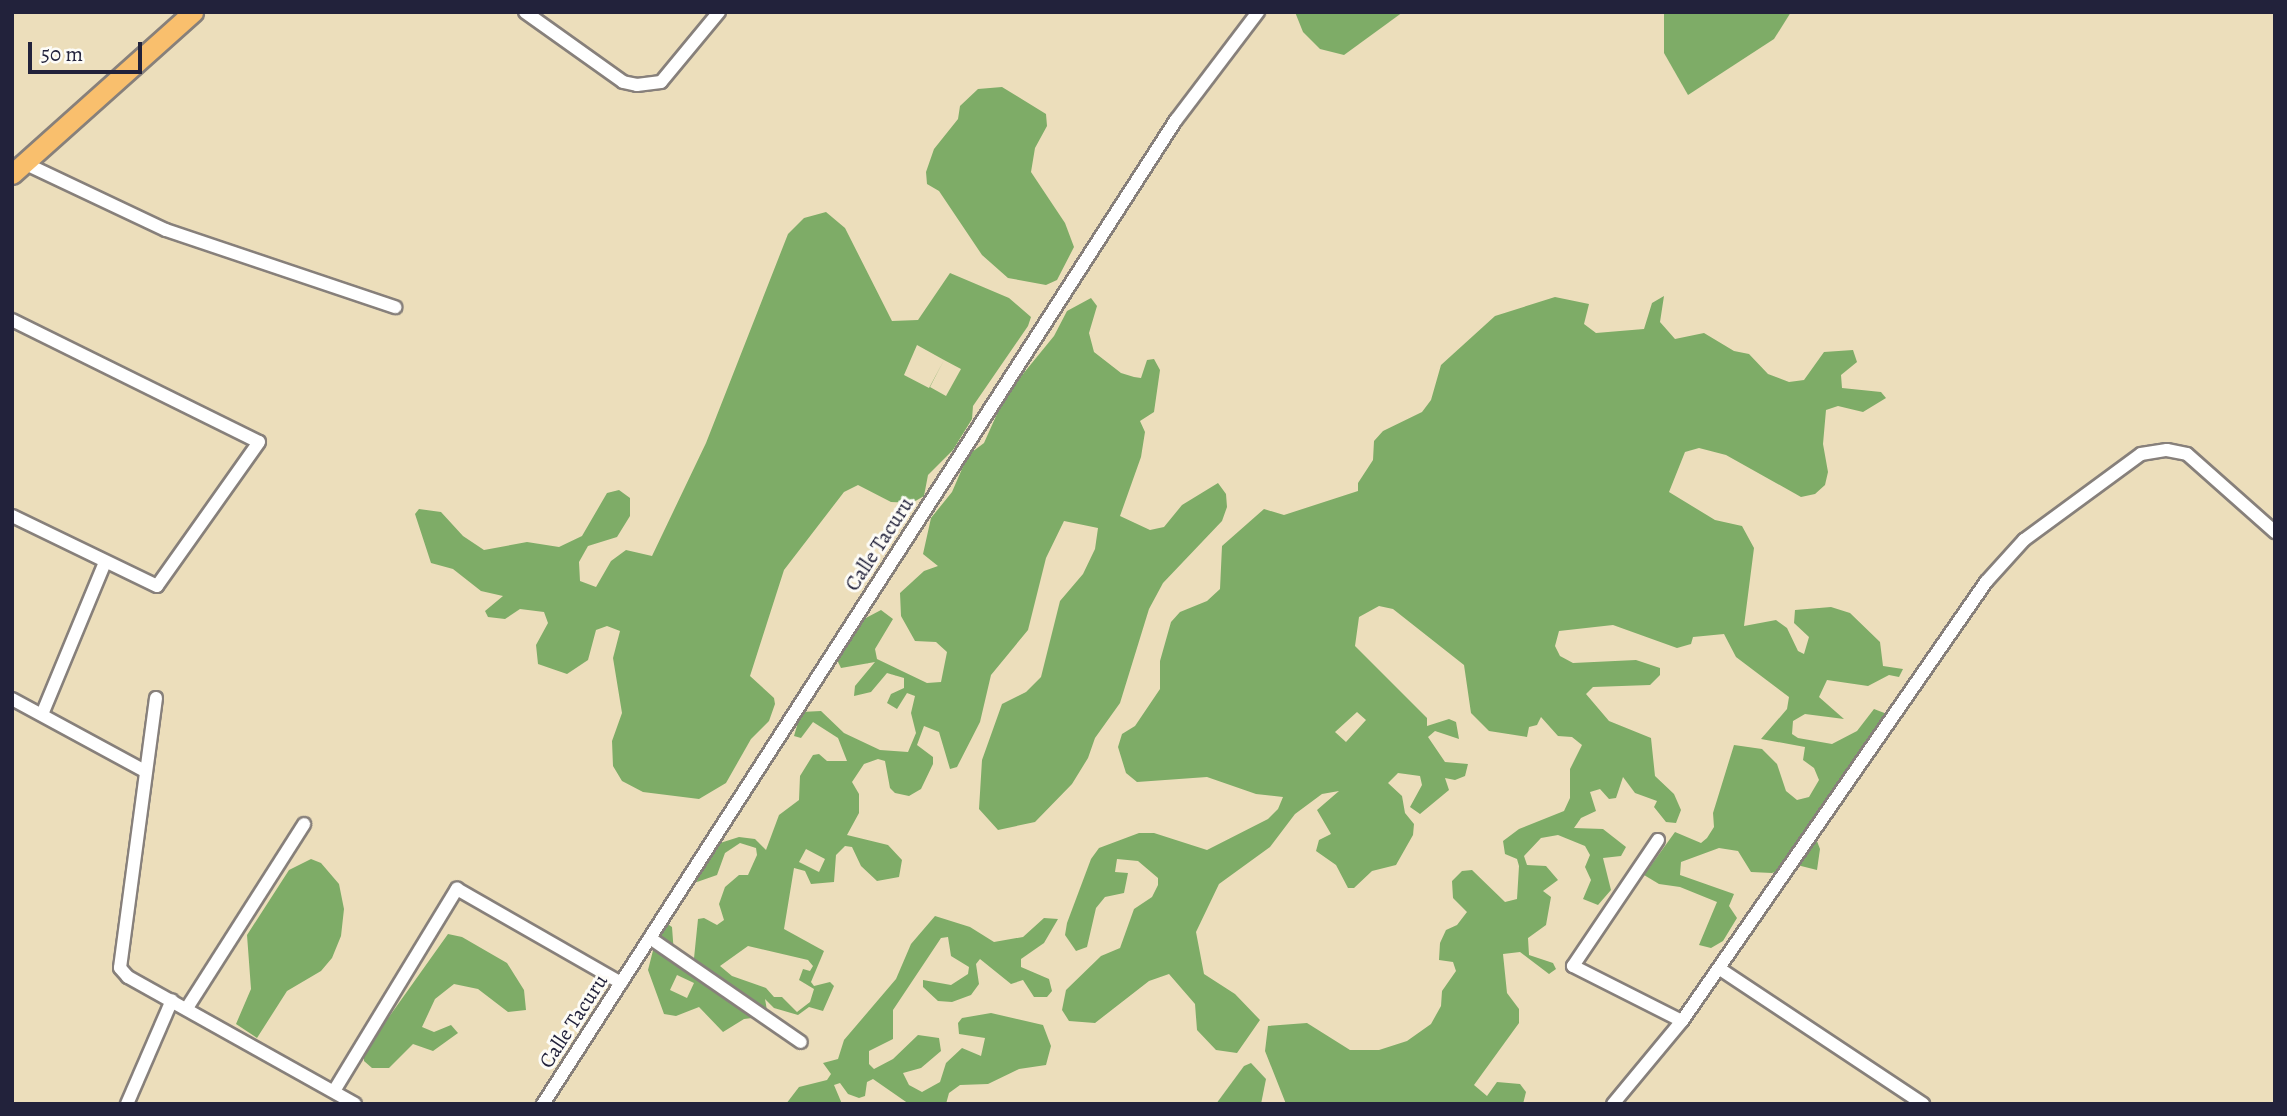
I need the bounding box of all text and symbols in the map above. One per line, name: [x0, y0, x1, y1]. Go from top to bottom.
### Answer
scale bar: [32, 28, 145, 72]
text: 50 m: [41, 40, 83, 68]
street label: Calle Tacuru: [839, 492, 919, 596]
street label: Calle Tacuru: [533, 969, 613, 1073]

